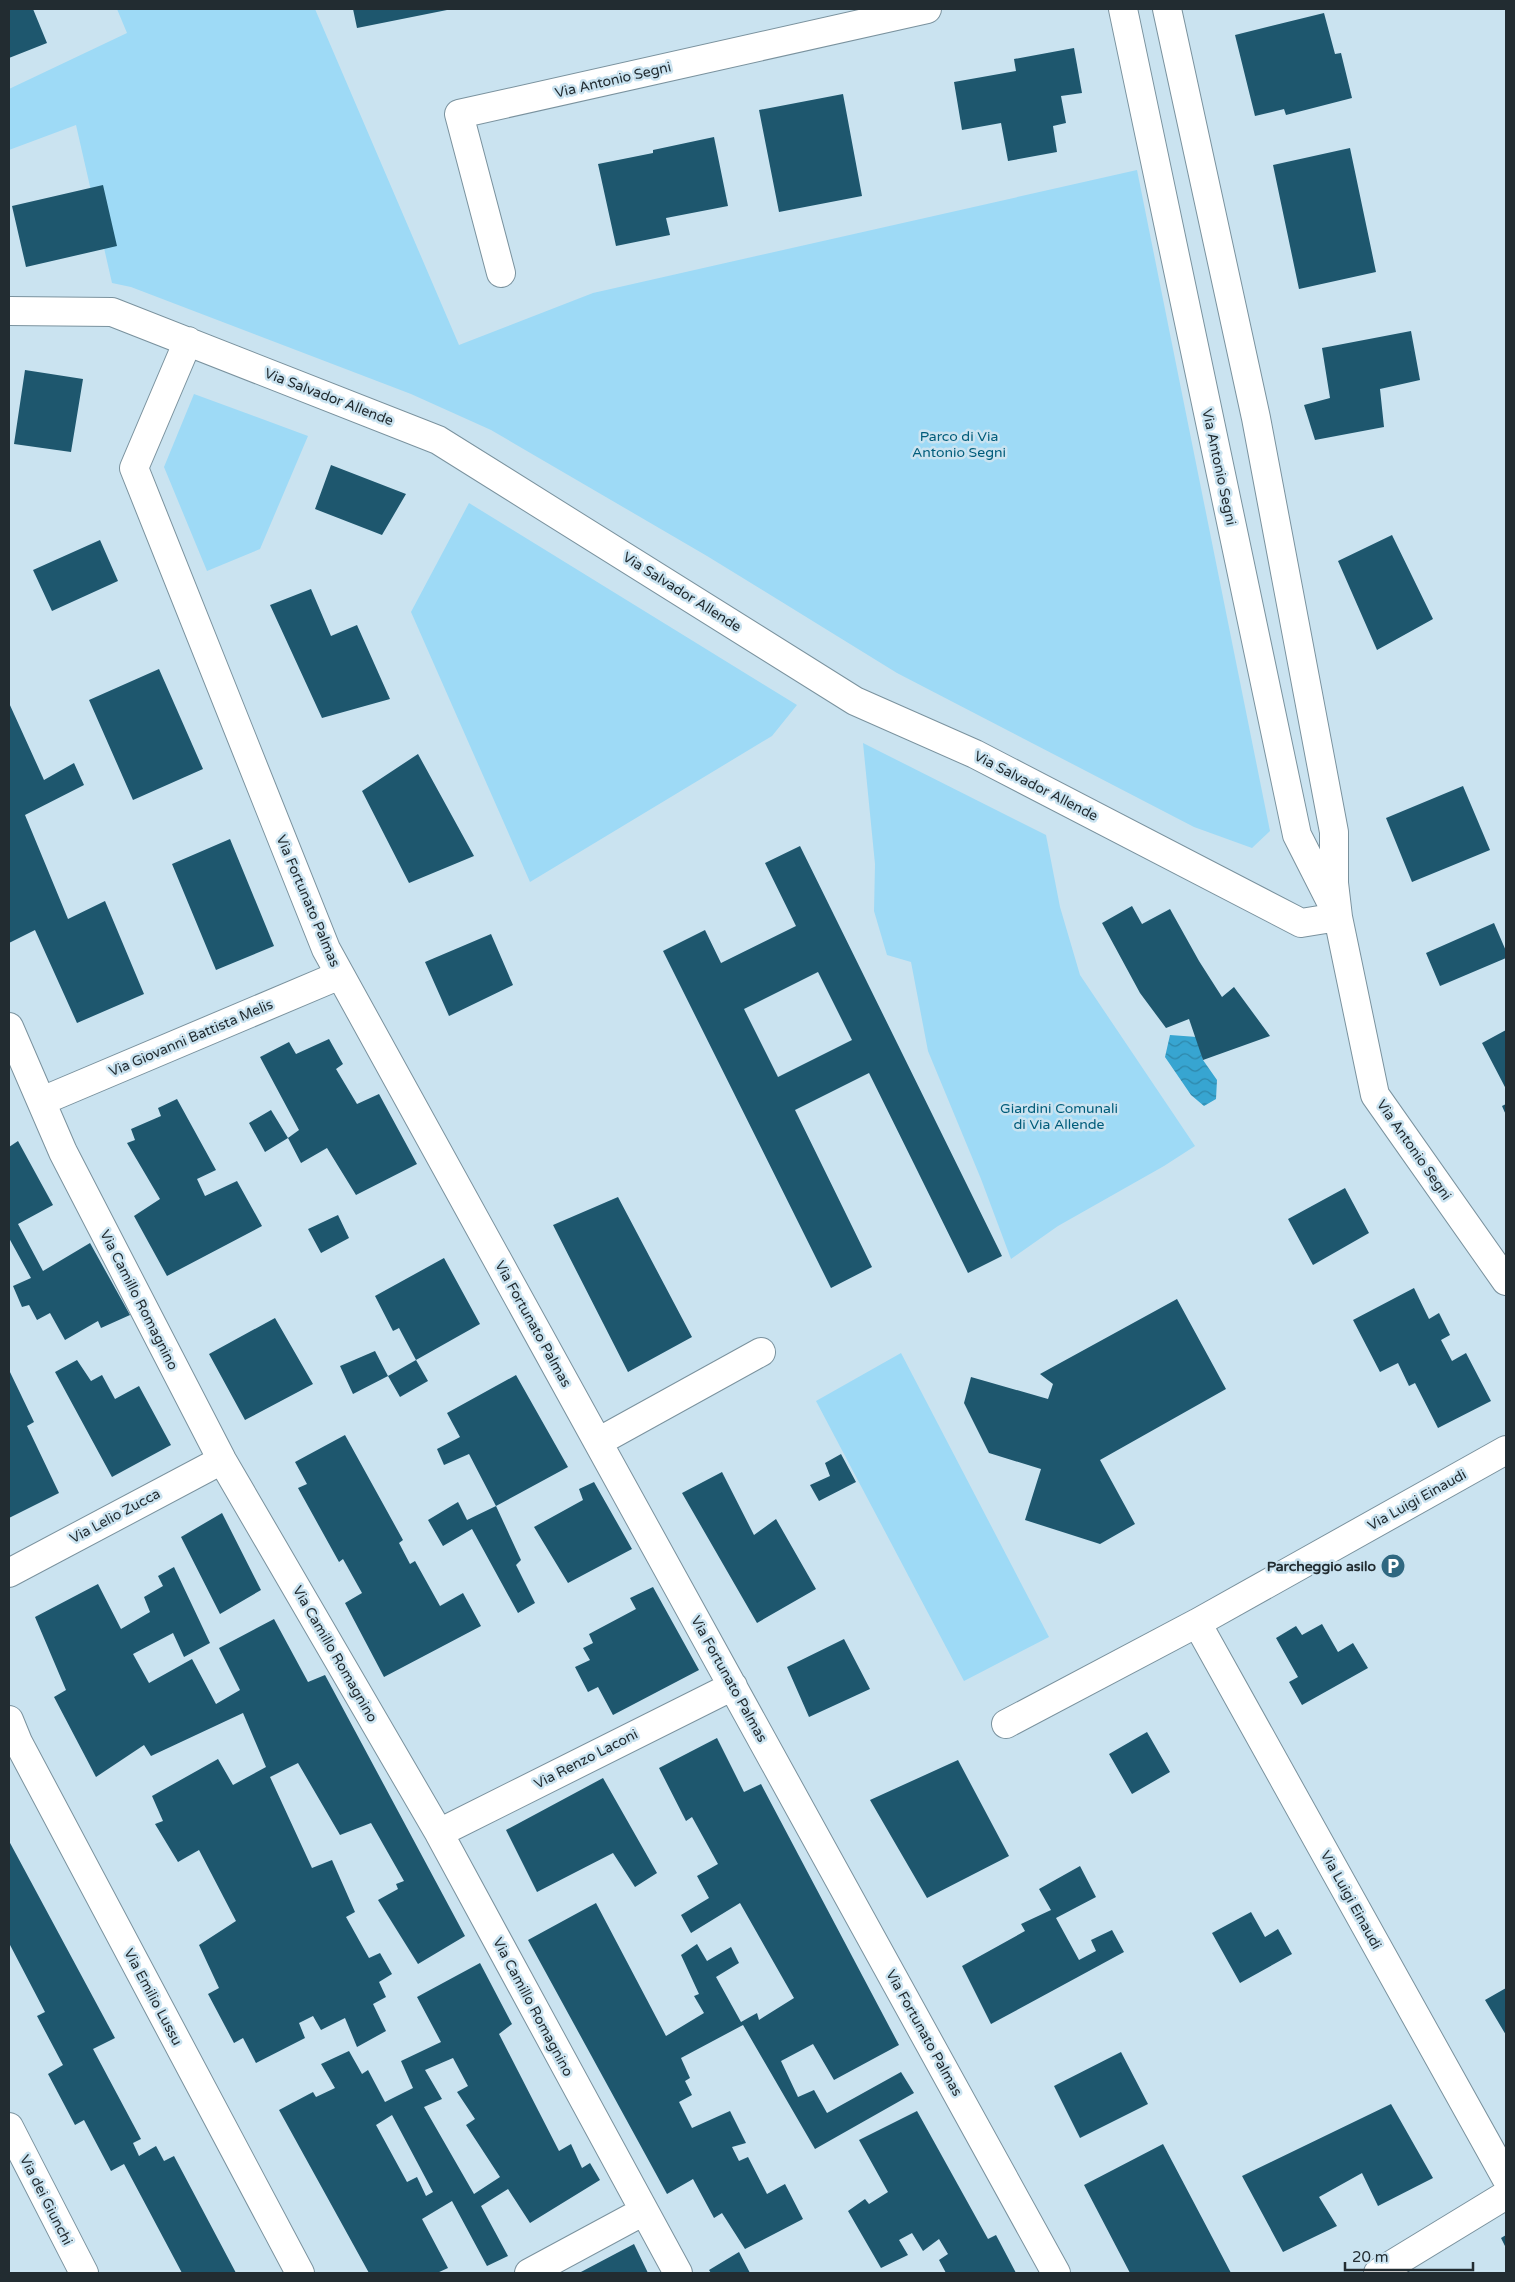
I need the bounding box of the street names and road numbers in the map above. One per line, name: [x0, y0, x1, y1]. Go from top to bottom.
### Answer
street label: Via Antonio Segni: [553, 58, 673, 102]
street label: Via Salvador Allende: [262, 365, 396, 429]
street label: Via Antonio Segni: [1198, 407, 1240, 527]
street label: Via Salvador Allende: [620, 549, 745, 635]
street label: Via Salvador Allende: [971, 747, 1101, 825]
street label: Via Fortunato Palmas: [272, 832, 344, 970]
street label: Via Giovanni Battista Melis: [106, 996, 276, 1080]
street label: Via Antonio Segni: [1373, 1097, 1455, 1203]
street label: Via Camillo Romagnino: [96, 1227, 182, 1373]
street label: Via Fortunato Palmas: [491, 1258, 575, 1390]
street label: Via Luigi Einaudi: [1365, 1466, 1469, 1534]
street label: Via Lelio Zucca: [67, 1485, 163, 1547]
street label: Via Camillo Romagnino: [289, 1583, 381, 1725]
street label: Via Fortunato Palmas: [687, 1613, 771, 1745]
street label: Via Renzo Laconi: [531, 1726, 641, 1792]
street label: Via Luigi Einaudi: [1317, 1848, 1385, 1952]
street label: Via Camillo Romagnino: [489, 1935, 577, 2079]
street label: Via Emilio Lussu: [120, 1946, 186, 2048]
street label: Via Fortunato Palmas: [882, 1967, 966, 2099]
street label: Via dei Giunchi: [16, 2152, 76, 2248]

